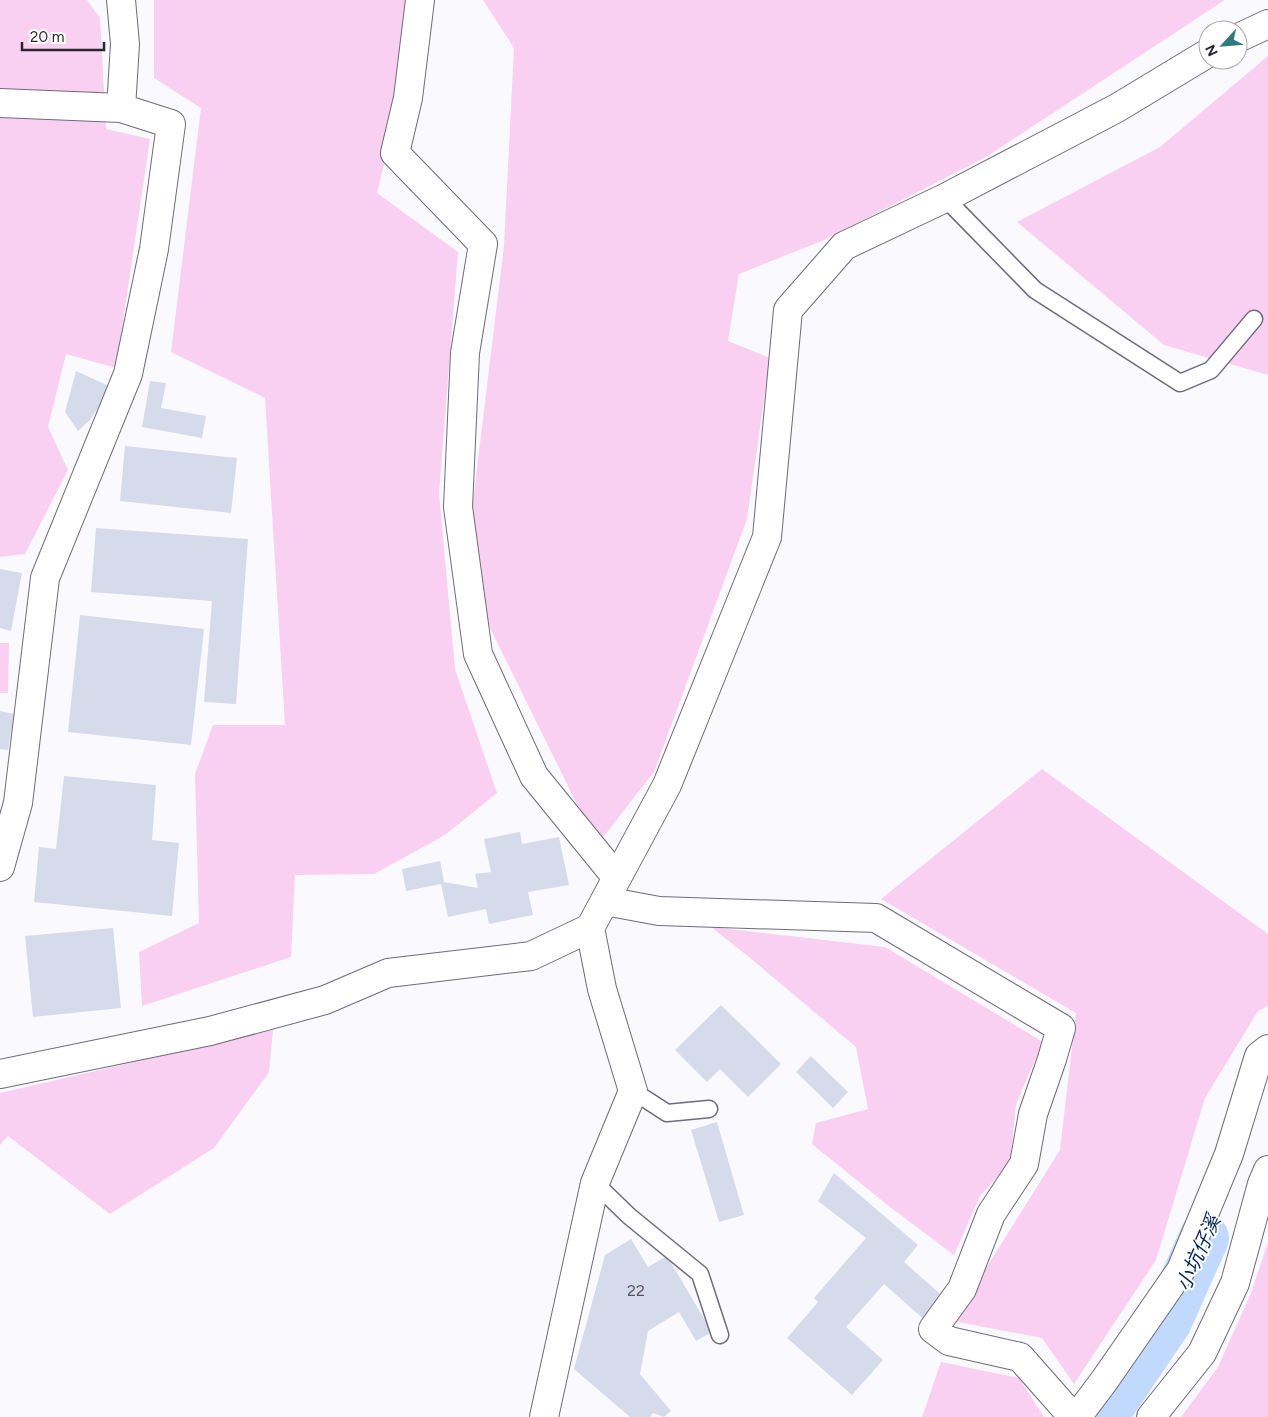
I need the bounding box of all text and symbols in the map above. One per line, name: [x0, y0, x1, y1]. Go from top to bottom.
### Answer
scale bar: [22, 20, 105, 52]
north arrow: [1198, 20, 1248, 70]
text: 20 m: [30, 28, 64, 46]
text: N: [1202, 42, 1222, 59]
water label: 小坑仔溪: [1171, 1209, 1226, 1294]
house number: 22: [627, 1281, 645, 1300]

